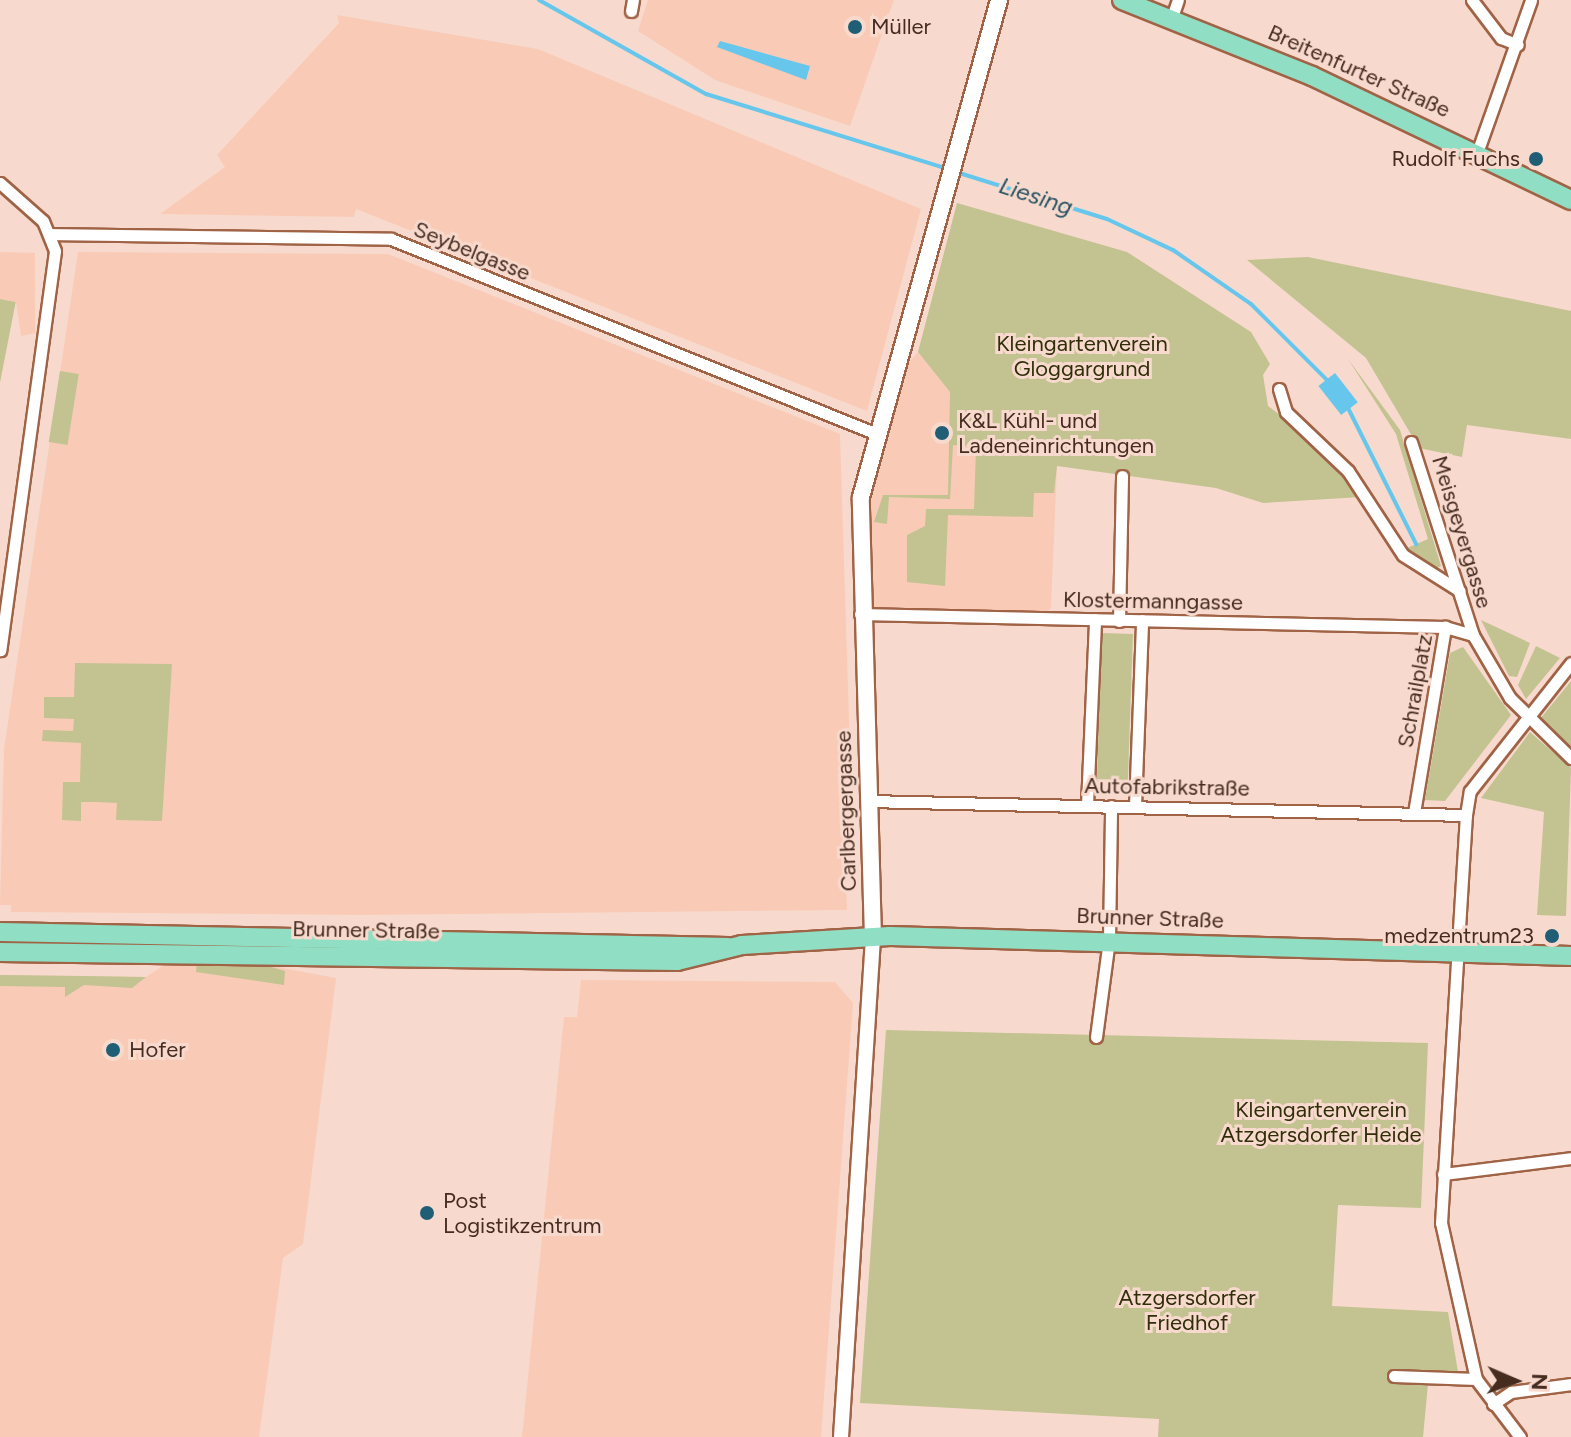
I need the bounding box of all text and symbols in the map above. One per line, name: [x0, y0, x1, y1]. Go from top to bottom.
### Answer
place label: Müller: [871, 14, 931, 40]
marker: Müller: [846, 18, 864, 36]
street label: Breitenfurter Straße: [1264, 19, 1454, 123]
place label: Rudolf Fuchs: [1391, 146, 1520, 172]
marker: Rudolf Fuchs: [1527, 150, 1545, 168]
water label: Liesing: [996, 171, 1076, 221]
street label: Seybelgasse: [410, 216, 534, 286]
park label: Kleingartenverein Gloggargrund: [996, 330, 1168, 382]
place label: K&L Kühl- und Ladeneinrichtungen: [958, 407, 1154, 458]
marker: K&L Kühl- und Ladeneinrichtungen: [933, 424, 951, 442]
street label: Meisgeyergasse: [1426, 453, 1498, 611]
street label: Klostermanngasse: [1063, 586, 1243, 616]
street label: Schrailplatz: [1392, 632, 1438, 750]
street label: Carlbergergasse: [830, 730, 862, 892]
street label: Autofabrikstraße: [1084, 772, 1250, 802]
street label: Brunner Straße: [1076, 902, 1224, 934]
street label: Brunner Straße: [292, 916, 440, 944]
place label: medzentrum23: [1384, 923, 1534, 949]
marker: medzentrum23: [1541, 925, 1563, 947]
place label: Hofer: [129, 1037, 186, 1063]
marker: Hofer: [104, 1041, 122, 1059]
park label: Kleingartenverein Atzgersdorfer Heide: [1220, 1096, 1422, 1148]
place label: Post Logistikzentrum: [443, 1187, 601, 1238]
marker: Post Logistikzentrum: [418, 1204, 436, 1222]
park label: Atzgersdorfer Friedhof: [1118, 1284, 1256, 1336]
north arrow: [1475, 1341, 1555, 1421]
text: N: [1526, 1373, 1553, 1391]

